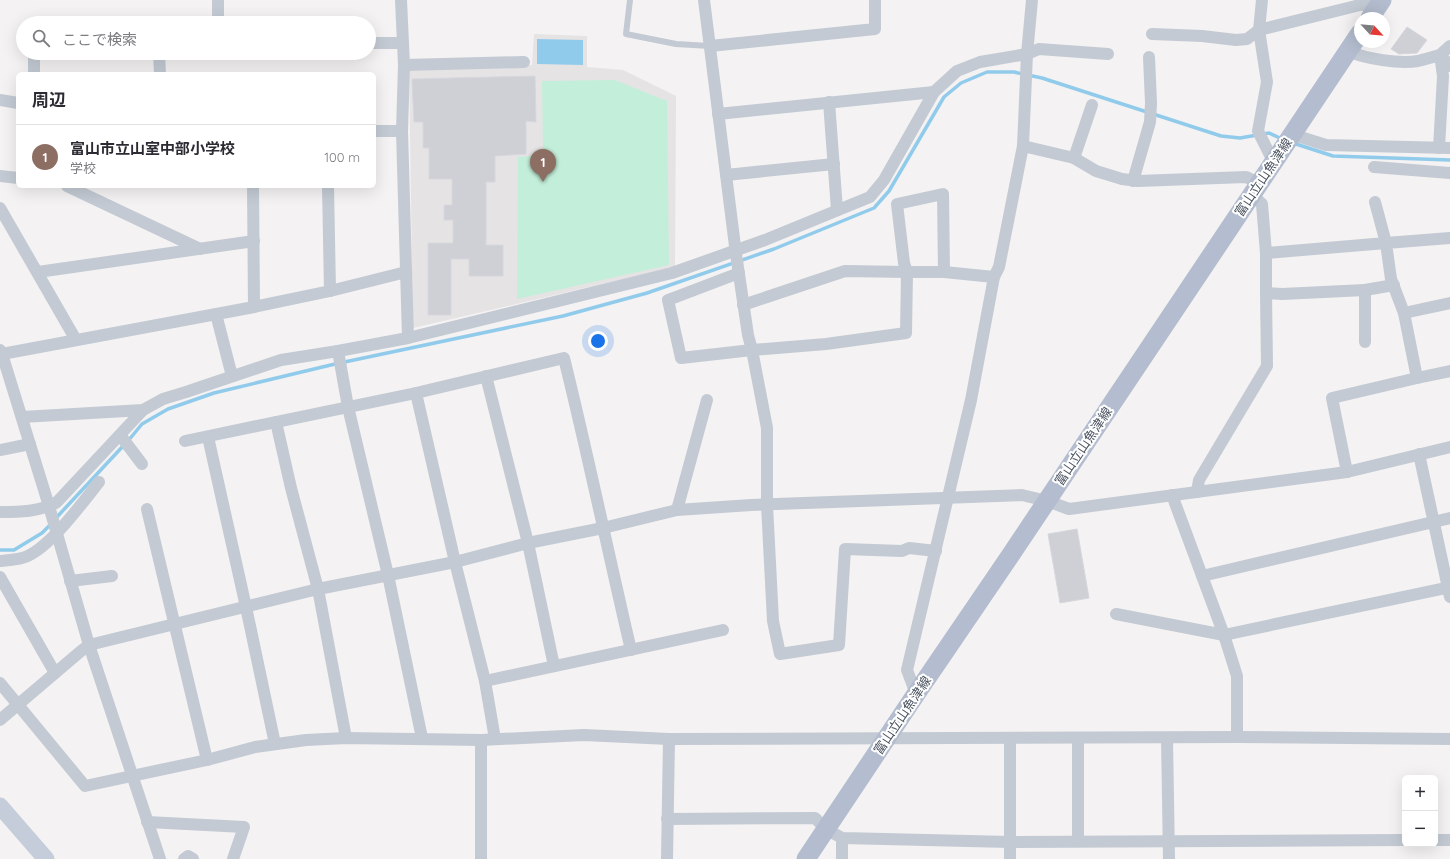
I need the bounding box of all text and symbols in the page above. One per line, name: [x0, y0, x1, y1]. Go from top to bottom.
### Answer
north arrow: [1354, 12, 1390, 48]
search box: [16, 16, 376, 60]
icon: search: [30, 27, 52, 49]
text: ここで検索: [62, 30, 137, 49]
text: 周辺: [32, 89, 66, 110]
street label: 富山立山魚津線: [1231, 135, 1295, 219]
text: 富山市立山室中部小学校: [70, 139, 235, 158]
text: 1: [42, 149, 48, 165]
text: 100 m: [324, 149, 360, 165]
pin: 1: [530, 149, 556, 182]
text: 学校: [70, 160, 96, 176]
your location: [588, 331, 608, 351]
street label: 富山立山魚津線: [1051, 404, 1115, 488]
street label: 富山立山魚津線: [870, 673, 934, 757]
map controls: [1402, 775, 1438, 847]
button: +: [1402, 775, 1438, 811]
button: −: [1402, 811, 1438, 847]

